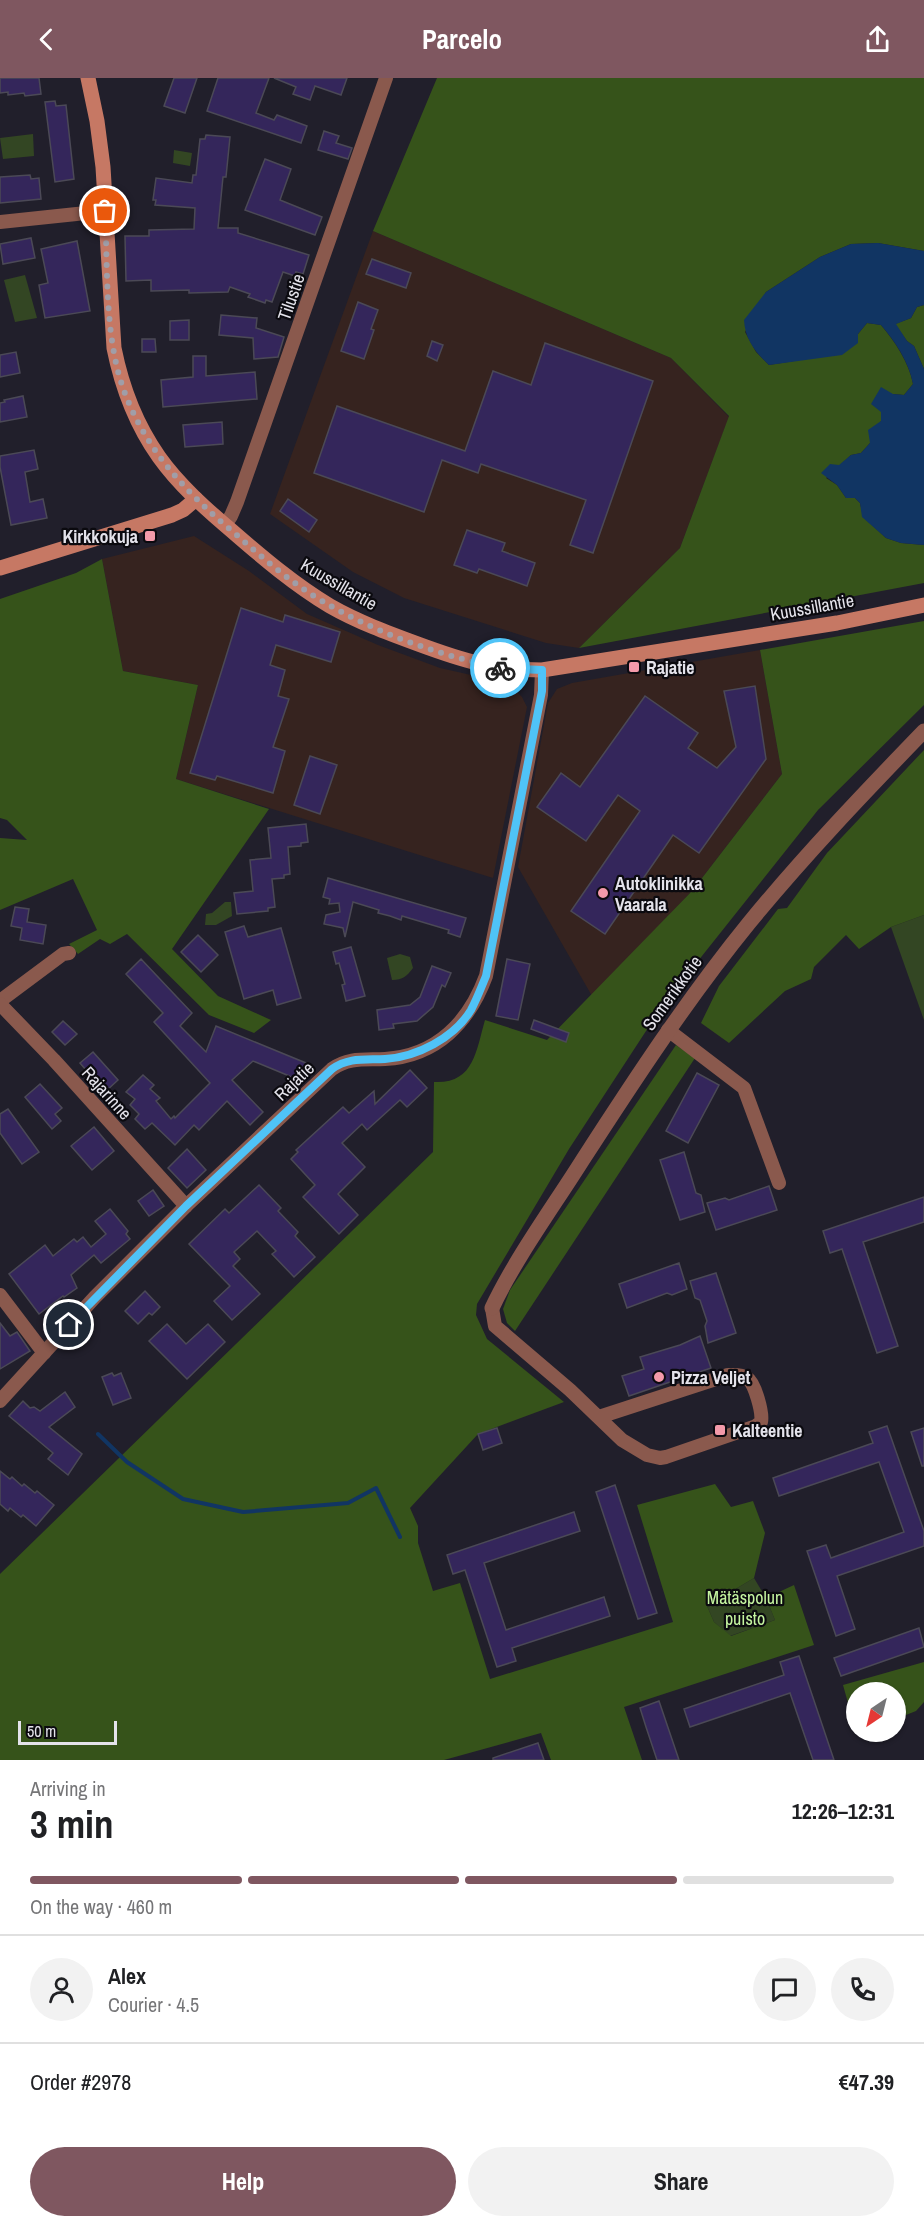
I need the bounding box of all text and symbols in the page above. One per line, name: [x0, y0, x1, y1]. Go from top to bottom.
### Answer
text: Parcelo: [422, 21, 502, 57]
icon: back: [30, 23, 63, 56]
icon: share: [861, 23, 894, 56]
pin: [79, 185, 130, 236]
icon: bag: [88, 194, 121, 227]
street label: Tilustie: [271, 270, 311, 324]
place label: Kirkkokuja: [63, 524, 139, 549]
marker: Kirkkokuja: [143, 529, 157, 543]
street label: Kuussillantie: [296, 552, 382, 616]
street label: Kuussillantie: [768, 587, 856, 627]
courier: [470, 638, 530, 698]
icon: bike: [484, 652, 517, 685]
place label: Rajatie: [646, 655, 694, 680]
marker: Rajatie: [627, 660, 641, 674]
place label: Autoklinikka Vaarala: [615, 871, 704, 917]
marker: Autoklinikka Vaarala: [596, 886, 610, 900]
street label: Somerikkotie: [636, 950, 708, 1036]
street label: Rajatie: [268, 1056, 320, 1106]
street label: Rajarinne: [76, 1061, 138, 1125]
pin: [43, 1299, 94, 1350]
icon: home: [52, 1308, 85, 1341]
place label: Pizza Veljet: [671, 1365, 750, 1390]
marker: Pizza Veljet: [652, 1370, 666, 1384]
place label: Kalteentie: [732, 1418, 803, 1443]
marker: Kalteentie: [713, 1423, 727, 1437]
park label: Mätäspolun puisto: [707, 1585, 783, 1631]
north arrow: [846, 1682, 906, 1742]
map controls: [846, 1682, 906, 1742]
scale bar: [18, 1718, 117, 1746]
text: 50 m: [27, 1720, 56, 1742]
text: Arriving in: [30, 1775, 106, 1802]
text: 12:26–12:31: [792, 1796, 894, 1826]
text: 3 min: [30, 1798, 114, 1850]
text: On the way · 460 m: [30, 1893, 172, 1920]
button: person: [30, 1958, 93, 2021]
button: chat: [753, 1958, 816, 2021]
button: phone: [831, 1958, 894, 2021]
text: Alex: [108, 1961, 146, 1991]
text: Courier · 4.5: [108, 1991, 199, 2018]
text: Order #2978: [30, 2067, 131, 2097]
text: €47.39: [839, 2067, 894, 2097]
button: Help: [30, 2147, 456, 2216]
button: Share: [468, 2147, 894, 2216]

